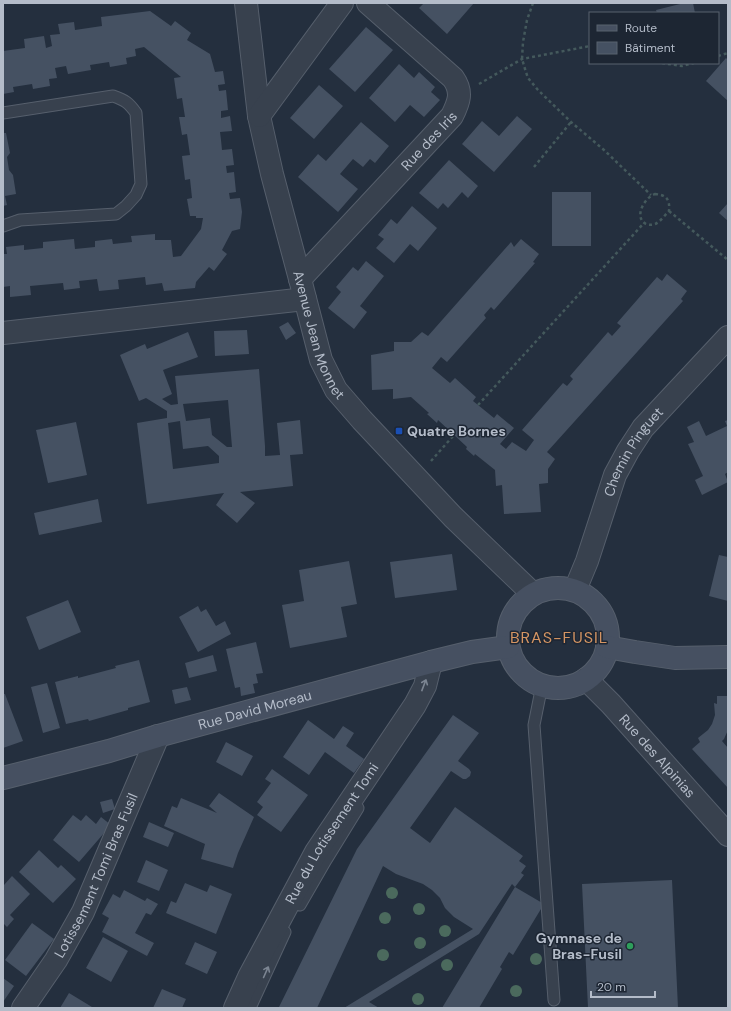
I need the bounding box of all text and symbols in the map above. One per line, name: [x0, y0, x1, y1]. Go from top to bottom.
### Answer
legend: [589, 12, 719, 64]
text: Route: [625, 20, 657, 36]
text: Bâtiment: [625, 40, 676, 56]
street label: Rue des Iris: [397, 107, 461, 174]
street label: Avenue Jean Monnet: [289, 269, 349, 403]
street label: Chemin Pinguet: [600, 403, 667, 499]
place label: Quatre Bornes: [407, 422, 506, 440]
marker: Quatre Bornes: [394, 426, 404, 436]
district label: BRAS-FUSIL: [510, 627, 608, 648]
one-way arrow: [421, 680, 429, 692]
street label: Rue David Moreau: [196, 686, 314, 734]
street label: Rue des Alpinias: [615, 710, 699, 802]
street label: Rue du Lotissement Tomi: [281, 759, 383, 907]
street label: Lotissement Tomi Bras Fusil: [50, 790, 142, 961]
place label: Gymnase de Bras-Fusil: [536, 929, 622, 963]
marker: Gymnase de Bras-Fusil: [625, 941, 635, 951]
one-way arrow: [263, 967, 270, 979]
scale bar: [591, 973, 655, 999]
text: 20 m: [597, 979, 626, 995]

